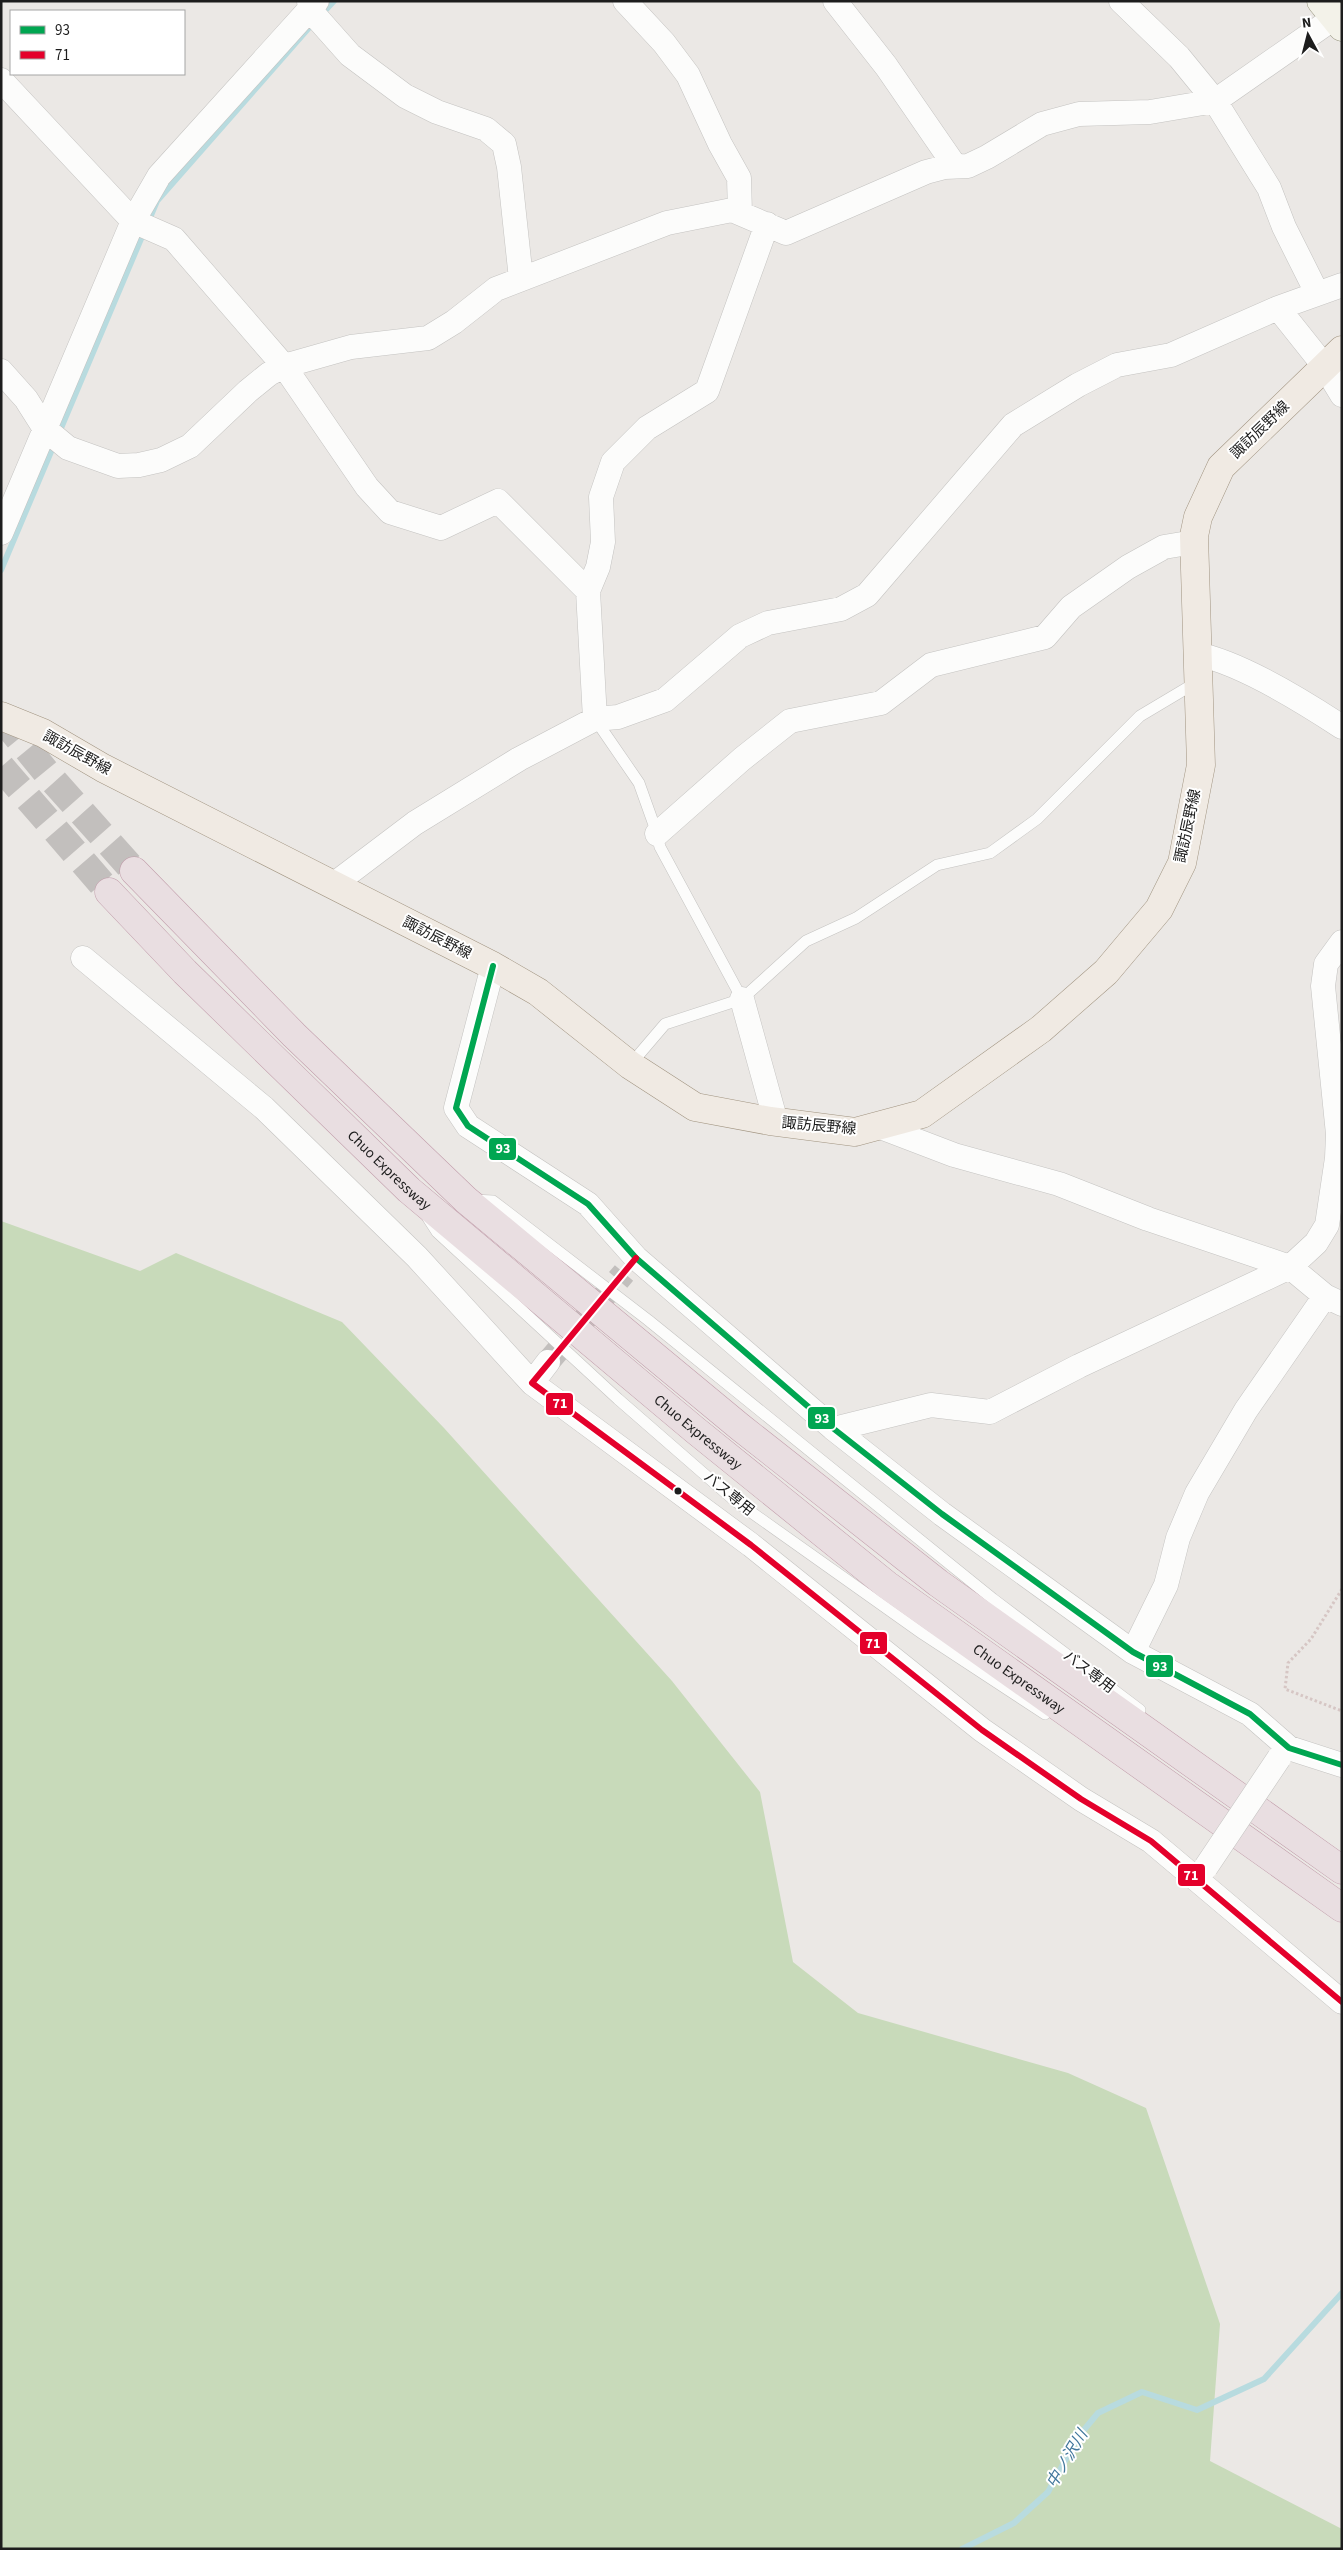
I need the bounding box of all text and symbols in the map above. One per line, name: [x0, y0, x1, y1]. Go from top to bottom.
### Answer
legend: [10, 10, 185, 75]
north arrow: [1283, 10, 1333, 60]
text: N: [1301, 13, 1312, 34]
text: 93: [55, 20, 70, 41]
text: 71: [55, 45, 70, 66]
street label: 諏訪辰野線: [1226, 396, 1294, 464]
street label: 諏訪辰野線: [39, 726, 115, 780]
street label: 諏訪辰野線: [1170, 787, 1206, 865]
street label: 諏訪辰野線: [399, 912, 475, 964]
street label: 諏訪辰野線: [781, 1112, 857, 1140]
street label: Chuo Expressway: [343, 1125, 436, 1215]
line badge: 93: [488, 1137, 517, 1161]
text: 93: [496, 1139, 510, 1159]
street label: Chuo Expressway: [649, 1389, 747, 1475]
line badge: 71: [545, 1392, 574, 1416]
text: 71: [553, 1394, 567, 1414]
line badge: 93: [807, 1406, 836, 1430]
text: 93: [815, 1409, 829, 1429]
street label: バス専用: [699, 1467, 759, 1521]
unlabelled marker: [673, 1486, 683, 1496]
line badge: 71: [859, 1631, 888, 1655]
text: 71: [866, 1634, 880, 1654]
street label: Chuo Expressway: [969, 1639, 1070, 1719]
street label: バス専用: [1059, 1646, 1119, 1698]
line badge: 93: [1145, 1654, 1174, 1678]
text: 93: [1153, 1657, 1167, 1677]
line badge: 71: [1177, 1863, 1206, 1887]
text: 71: [1184, 1866, 1198, 1886]
water label: 中ノ沢川: [1041, 2424, 1094, 2492]

